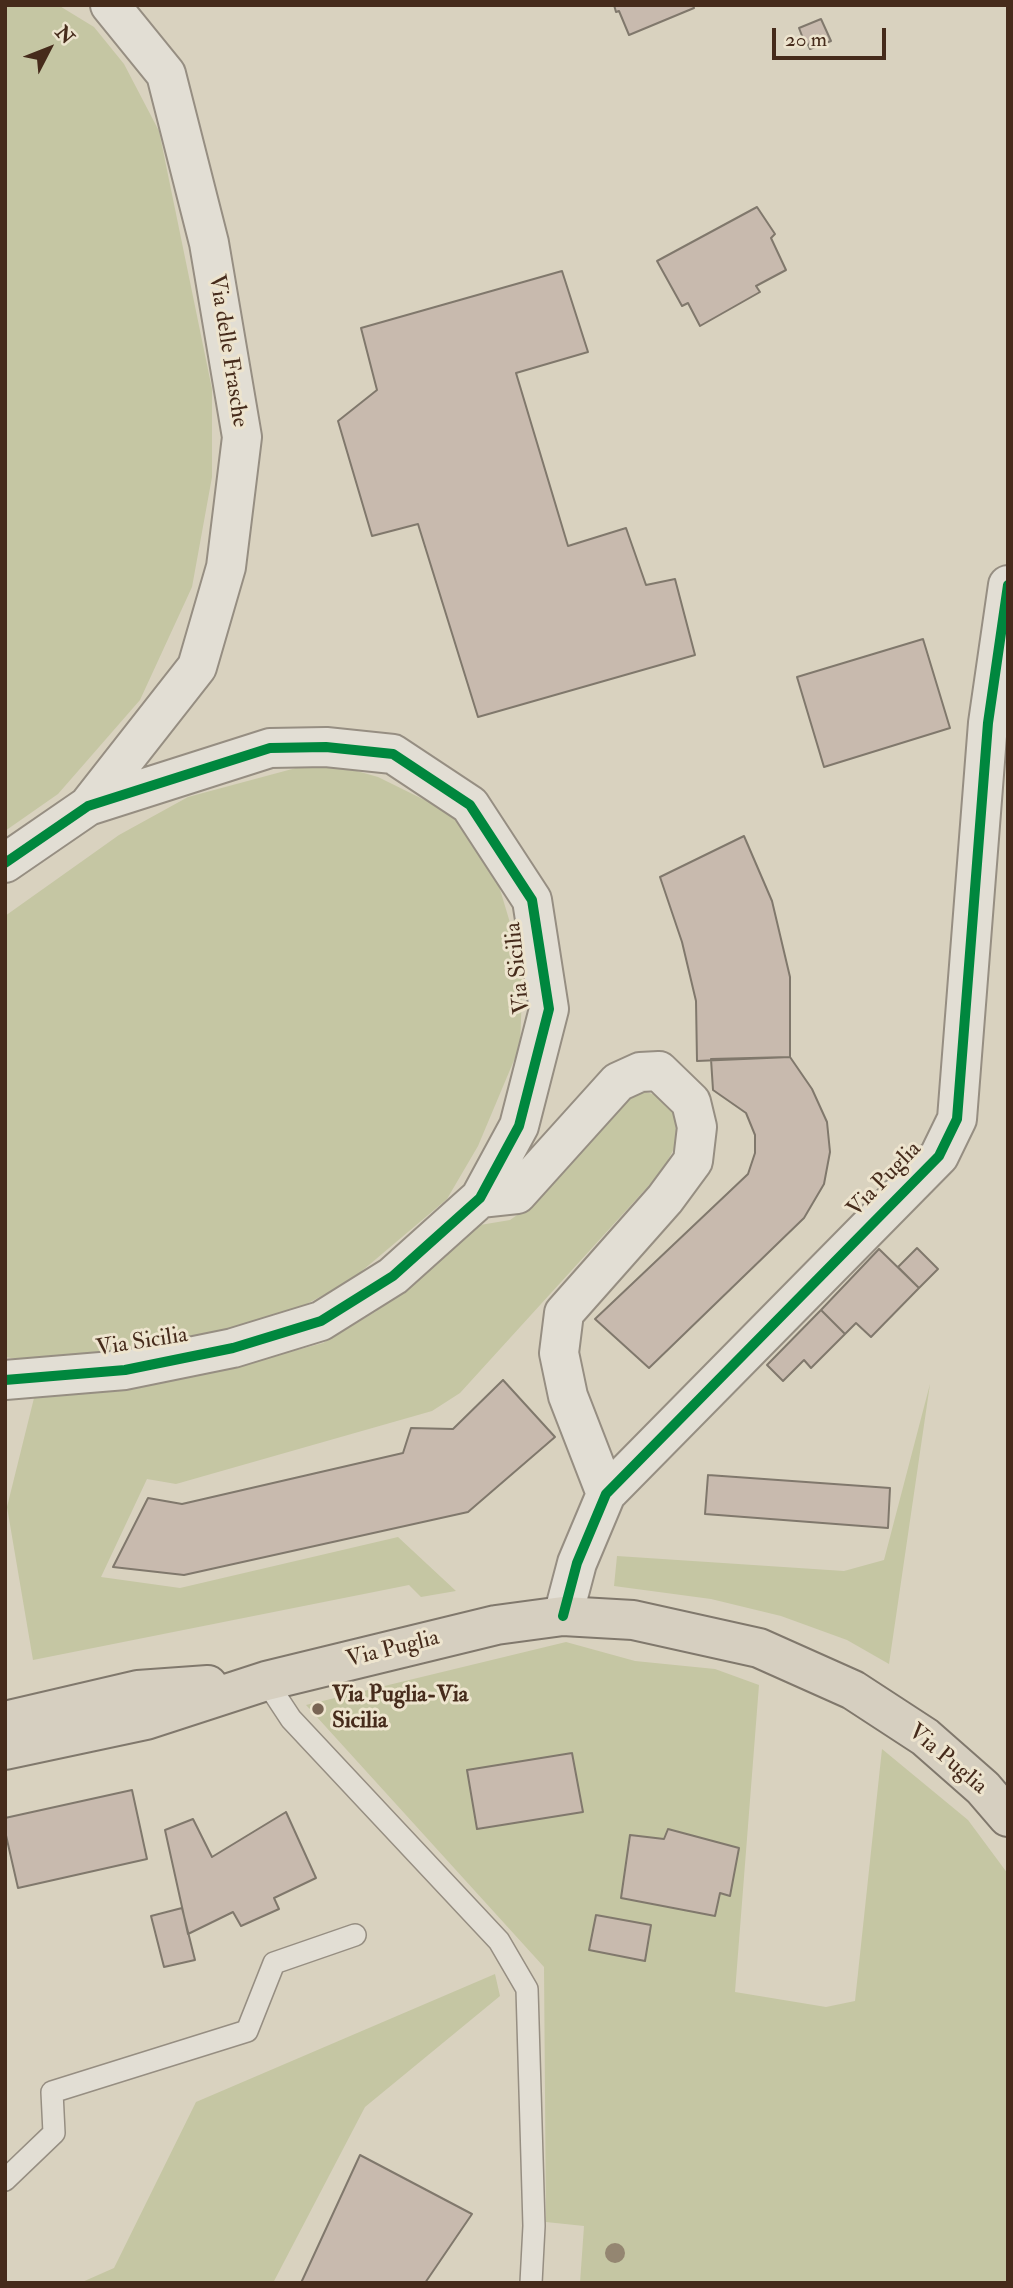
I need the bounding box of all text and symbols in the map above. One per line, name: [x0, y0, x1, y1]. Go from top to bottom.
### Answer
north arrow: [14, 14, 84, 84]
scale bar: [775, 14, 889, 58]
text: N: [50, 21, 79, 49]
text: 20 m: [785, 26, 827, 53]
street label: Via delle Frasche: [201, 273, 253, 429]
street label: Via Sicilia: [500, 921, 538, 1015]
street label: Via Puglia: [842, 1136, 928, 1224]
street label: Via Sicilia: [94, 1322, 190, 1364]
street label: Via Puglia: [344, 1625, 442, 1675]
place label: Via Puglia-Via Sicilia: [332, 1682, 468, 1736]
marker: Via Puglia-Via Sicilia: [310, 1701, 326, 1717]
street label: Via Puglia: [902, 1719, 992, 1801]

